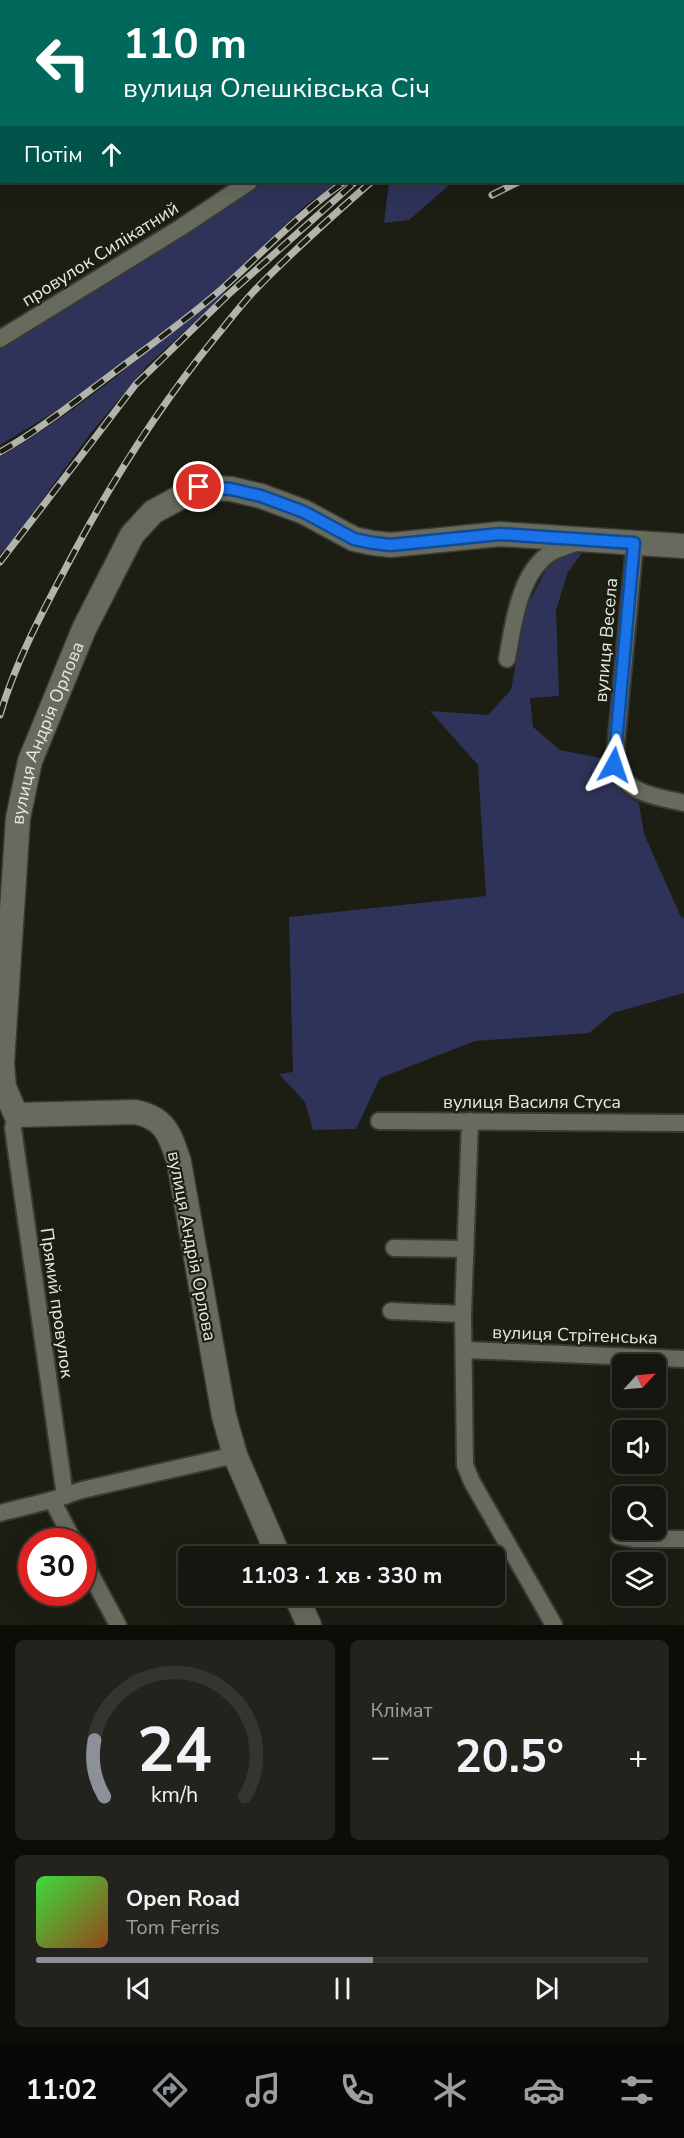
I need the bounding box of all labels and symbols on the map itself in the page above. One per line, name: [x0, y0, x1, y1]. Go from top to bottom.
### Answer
street label: провулок Силікатний: [17, 196, 183, 312]
pin: [173, 461, 224, 512]
street label: вулиця Весела: [589, 577, 623, 703]
street label: вулиця Андрія Орлова: [6, 638, 90, 825]
position arrow: [582, 733, 646, 797]
street label: вулиця Василя Стуса: [443, 1090, 621, 1114]
street label: вулиця Андрія Орлова: [162, 1149, 222, 1343]
street label: Прямий провулок: [35, 1226, 80, 1380]
street label: вулиця Стрітенська: [492, 1320, 658, 1350]
north arrow: [612, 1354, 666, 1408]
speed limit sign: 30: [18, 1528, 96, 1606]

